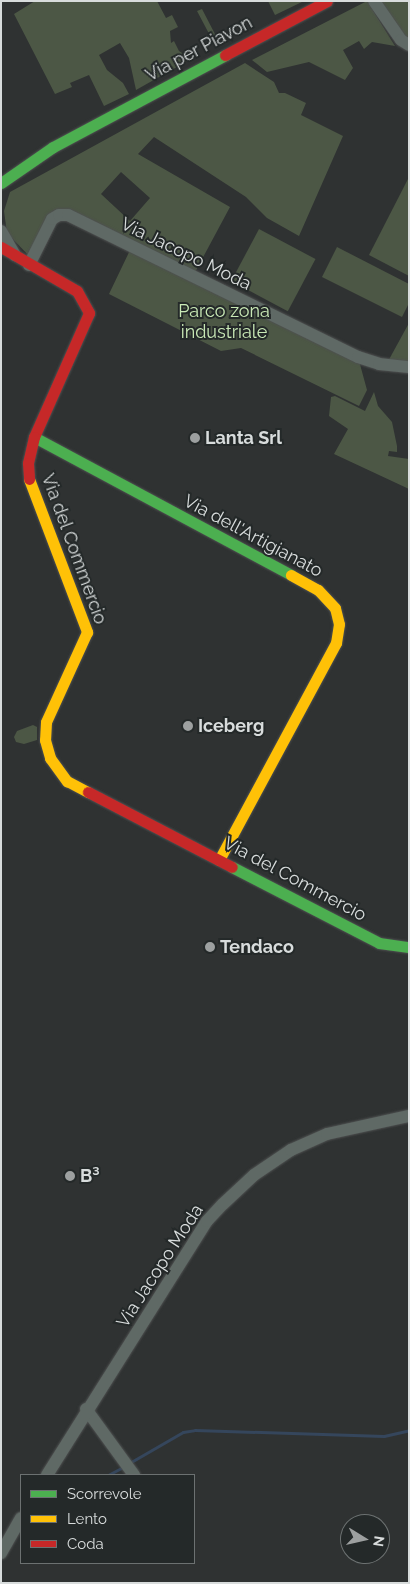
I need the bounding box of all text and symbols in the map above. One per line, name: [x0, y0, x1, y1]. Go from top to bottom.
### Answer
street label: Via per Piavon: [142, 12, 256, 86]
street label: Via Jacopo Moda: [117, 213, 255, 295]
park label: Parco zona industriale: [178, 301, 270, 344]
place label: Lanta Srl: [205, 427, 282, 449]
marker: Lanta Srl: [189, 432, 201, 444]
street label: Via del Commercio: [37, 471, 111, 627]
street label: Via dell'Artigianato: [180, 490, 326, 582]
place label: Iceberg: [198, 715, 264, 737]
marker: Iceberg: [182, 720, 194, 732]
street label: Via del Commercio: [220, 832, 370, 926]
place label: Tendaco: [220, 936, 294, 958]
marker: Tendaco: [204, 941, 216, 953]
place label: B³: [80, 1165, 100, 1187]
marker: B³: [64, 1170, 76, 1182]
street label: Via Jacopo Moda: [112, 1200, 208, 1332]
legend: [20, 1474, 195, 1564]
text: Scorrevole: [67, 1485, 142, 1503]
text: Lento: [67, 1510, 107, 1528]
north arrow: [340, 1514, 390, 1564]
text: Coda: [67, 1535, 104, 1553]
text: N: [370, 1535, 388, 1548]

